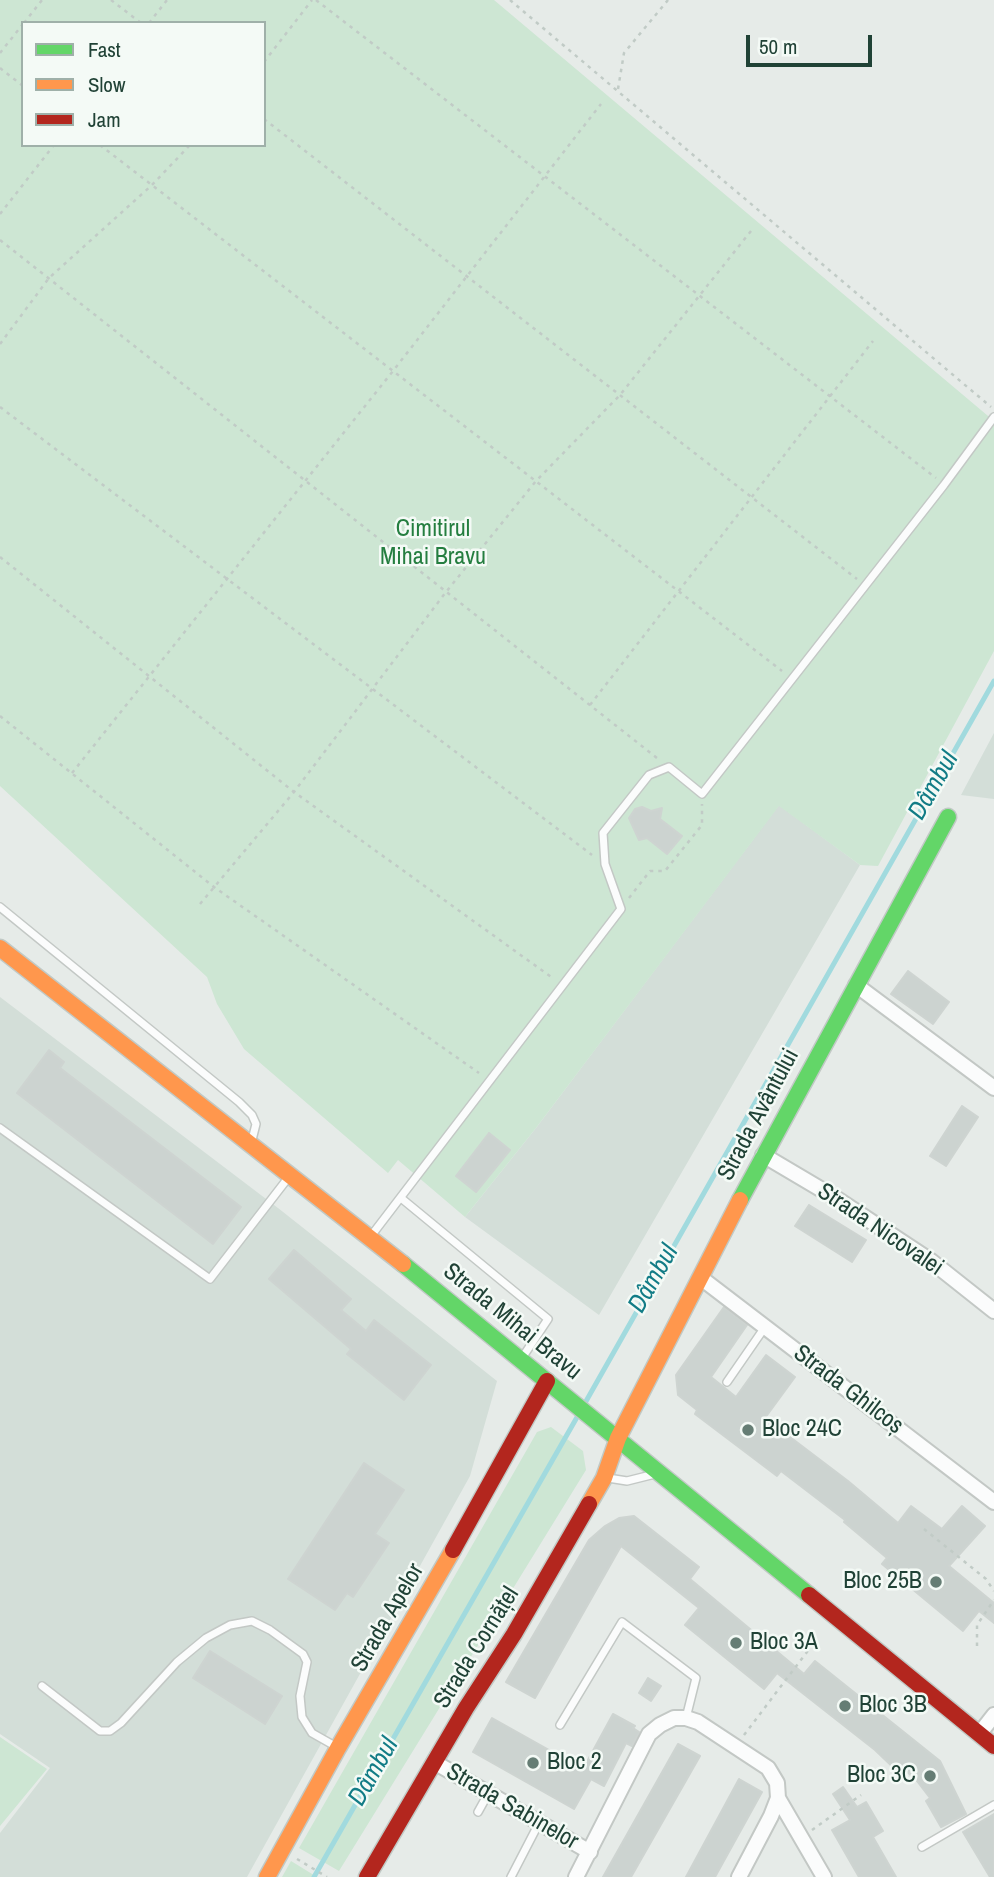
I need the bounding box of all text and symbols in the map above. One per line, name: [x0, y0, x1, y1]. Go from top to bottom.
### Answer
legend: [21, 21, 266, 147]
scale bar: [749, 21, 875, 65]
text: 50 m: [759, 32, 797, 61]
text: Fast: [88, 35, 121, 64]
text: Slow: [88, 70, 125, 99]
text: Jam: [88, 105, 121, 134]
park label: Cimitirul Mihai Bravu: [380, 516, 486, 572]
water label: Dâmbul: [902, 746, 966, 826]
street label: Strada Avântului: [712, 1044, 806, 1186]
street label: Strada Nicovalei: [812, 1177, 948, 1283]
water label: Dâmbul: [622, 1239, 686, 1319]
street label: Strada Mihai Bravu: [437, 1257, 587, 1387]
street label: Strada Ghilcoș: [787, 1339, 909, 1441]
place label: Bloc 24C: [762, 1416, 842, 1444]
marker: Bloc 24C: [740, 1422, 756, 1438]
street label: Strada Apelor: [345, 1559, 431, 1677]
place label: Bloc 25B: [843, 1568, 922, 1596]
marker: Bloc 25B: [928, 1574, 944, 1590]
street label: Strada Cornățel: [428, 1582, 526, 1714]
place label: Bloc 3A: [750, 1629, 818, 1657]
marker: Bloc 3A: [728, 1635, 744, 1651]
place label: Bloc 3B: [859, 1692, 927, 1720]
marker: Bloc 3B: [837, 1698, 853, 1714]
water label: Dâmbul: [342, 1732, 406, 1812]
place label: Bloc 2: [547, 1749, 602, 1777]
marker: Bloc 2: [525, 1755, 541, 1771]
street label: Strada Sabinelor: [441, 1758, 583, 1856]
place label: Bloc 3C: [847, 1762, 916, 1790]
marker: Bloc 3C: [922, 1768, 938, 1784]

